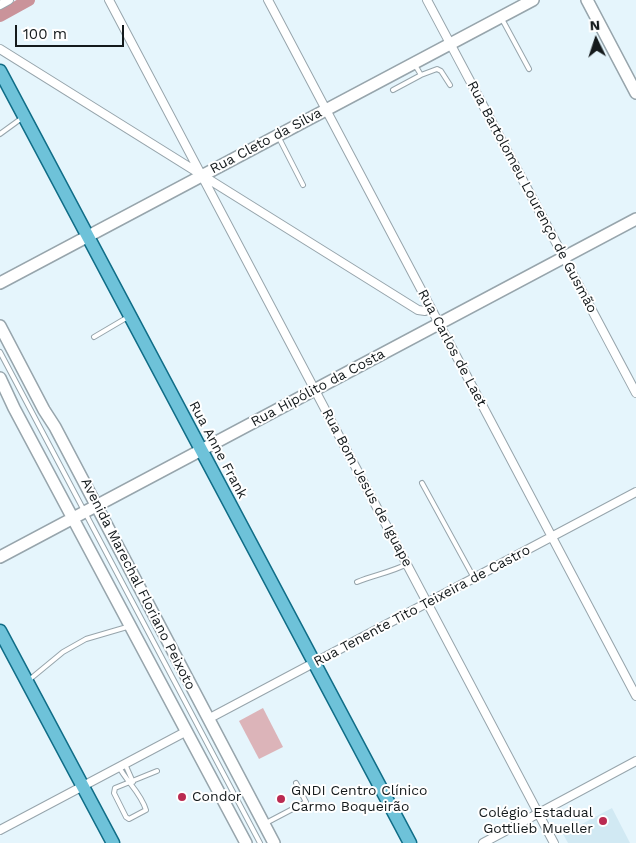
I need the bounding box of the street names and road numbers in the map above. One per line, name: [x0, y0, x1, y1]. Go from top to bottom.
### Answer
street label: Rua Bartolomeu Lourenço de Gusmão: [463, 78, 601, 316]
street label: Rua Cleto da Silva: [207, 104, 325, 178]
street label: Rua Carlos de Laet: [414, 287, 490, 409]
street label: Rua Hipólito da Costa: [248, 346, 388, 430]
street label: Rua Anne Frank: [185, 398, 251, 502]
street label: Rua Bom Jesus de Iguape: [318, 406, 416, 570]
street label: Avenida Marechal Floriano Peixoto: [77, 475, 199, 693]
street label: Rua Tenente Tito Teixeira de Castro: [311, 542, 533, 670]

